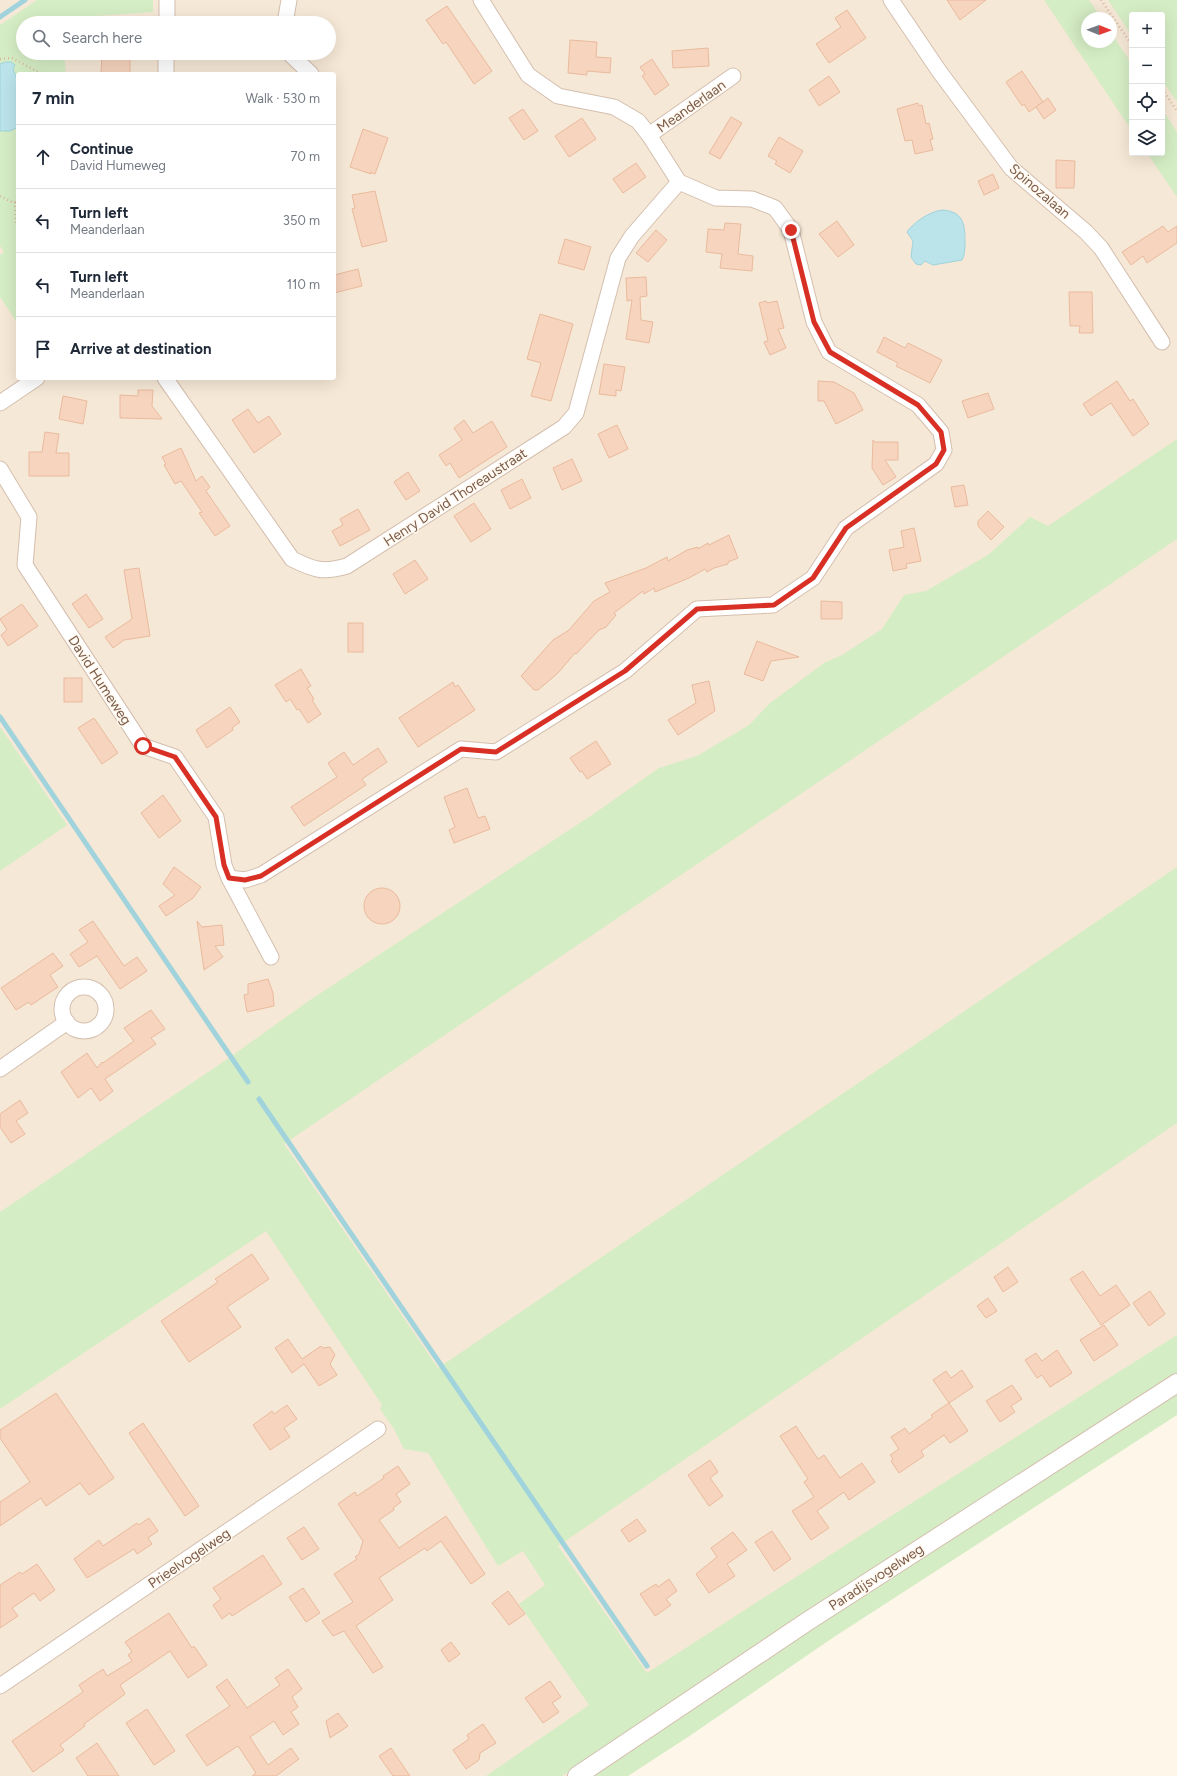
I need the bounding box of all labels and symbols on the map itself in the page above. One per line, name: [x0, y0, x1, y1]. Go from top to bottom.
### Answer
north arrow: [1081, 12, 1117, 48]
street label: Meanderlaan: [654, 76, 729, 136]
street label: Spinozalaan: [1006, 160, 1074, 223]
route end: [782, 221, 800, 239]
street label: Henry David Thoreaustraat: [380, 445, 530, 550]
street label: David Humeweg: [64, 632, 135, 728]
route start: [134, 737, 152, 755]
street label: Prieelvogelweg: [145, 1525, 234, 1592]
street label: Paradijsvogelweg: [826, 1540, 927, 1614]

